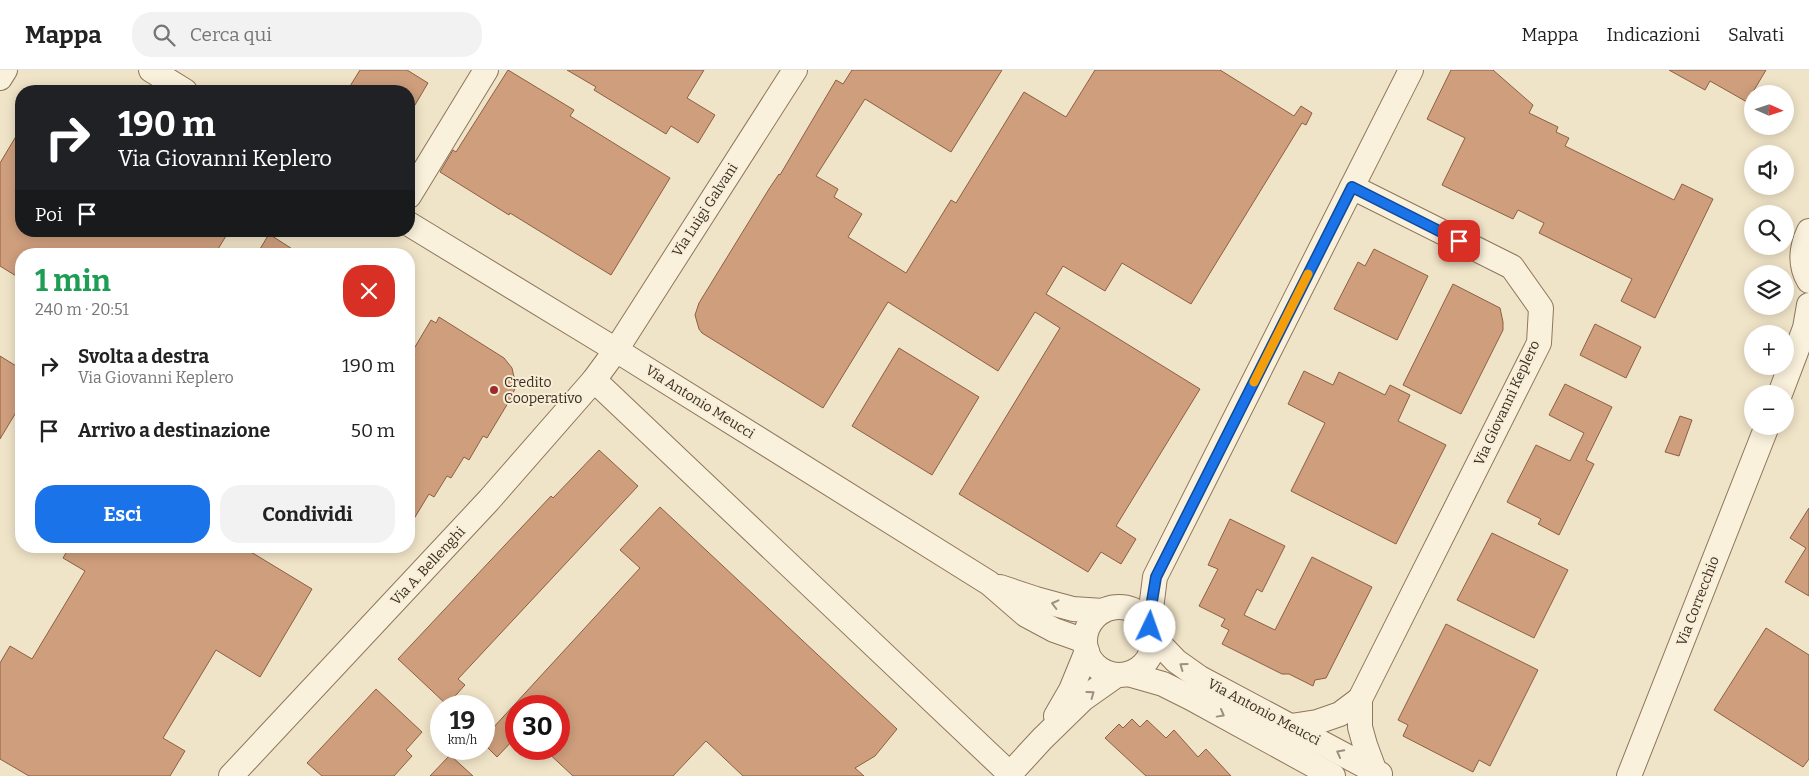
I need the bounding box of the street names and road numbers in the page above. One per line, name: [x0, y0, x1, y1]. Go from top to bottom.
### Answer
street label: Via Luigi Galvani: [668, 160, 742, 260]
street label: Via Giovanni Keplero: [1471, 338, 1543, 468]
street label: Via Antonio Meucci: [642, 362, 758, 442]
street label: Via A. Bellenghi: [387, 523, 469, 609]
street label: Via Correcchio: [1673, 554, 1723, 648]
street label: Via Antonio Meucci: [1205, 675, 1323, 749]

